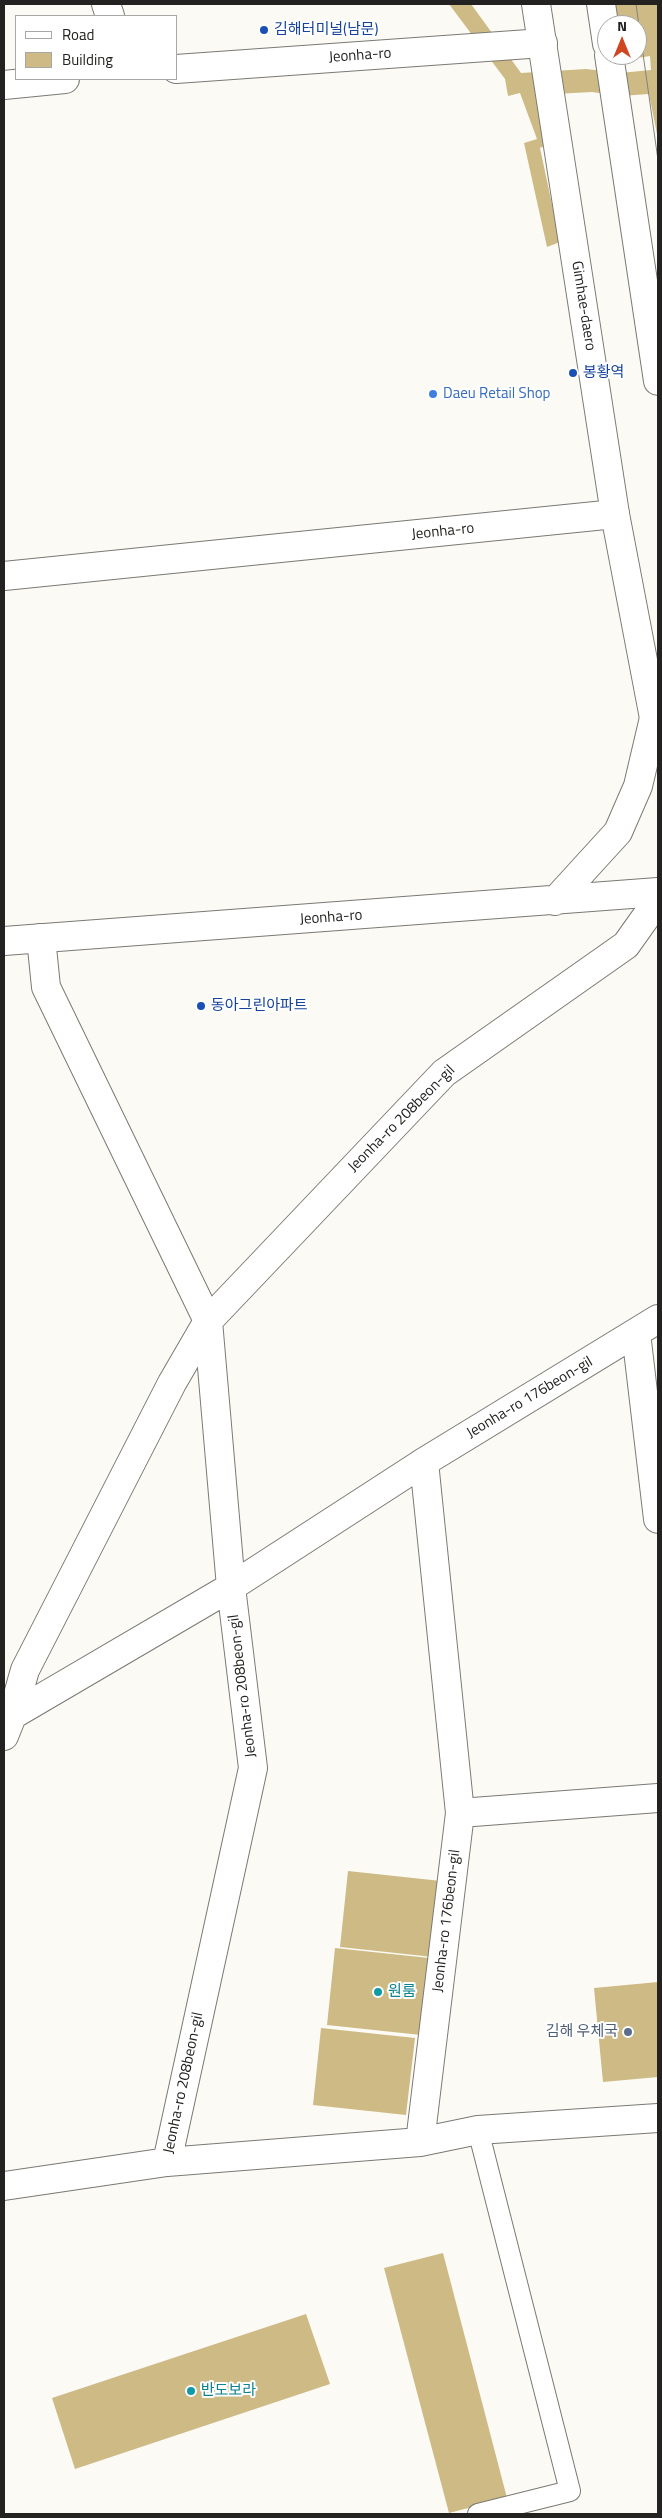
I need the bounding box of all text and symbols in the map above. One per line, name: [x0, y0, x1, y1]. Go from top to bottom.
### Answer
legend: [15, 15, 178, 80]
north arrow: [597, 15, 647, 65]
text: N: [617, 15, 627, 36]
place label: 김해터미널(남문): [274, 21, 379, 39]
text: Road: [62, 23, 94, 46]
marker: 김해터미널(남문): [258, 24, 270, 36]
street label: Jeonha-ro: [328, 45, 392, 67]
text: Building: [62, 48, 113, 71]
street label: Gimhae-daero: [567, 260, 599, 352]
place label: 봉황역: [583, 364, 624, 382]
marker: 봉황역: [567, 367, 579, 379]
place label: Daeu Retail Shop: [443, 385, 551, 403]
marker: Daeu Retail Shop: [427, 388, 439, 400]
street label: Jeonha-ro: [411, 520, 475, 544]
street label: Jeonha-ro: [299, 907, 363, 929]
place label: 동아그린아파트: [211, 997, 308, 1015]
marker: 동아그린아파트: [195, 1000, 207, 1012]
street label: Jeonha-ro 208beon-gil: [345, 1062, 459, 1176]
street label: Jeonha-ro 176beon-gil: [464, 1353, 596, 1443]
street label: Jeonha-ro 208beon-gil: [225, 1613, 261, 1759]
street label: Jeonha-ro 176beon-gil: [429, 1848, 465, 1994]
place label: 원룸: [388, 1983, 416, 2001]
marker: 원룸: [372, 1986, 384, 1998]
street label: Jeonha-ro 208beon-gil: [160, 2011, 208, 2155]
place label: 김해 우체국: [546, 2023, 618, 2041]
marker: 김해 우체국: [622, 2026, 634, 2038]
place label: 반도보라: [201, 2382, 256, 2400]
marker: 반도보라: [185, 2385, 197, 2397]

